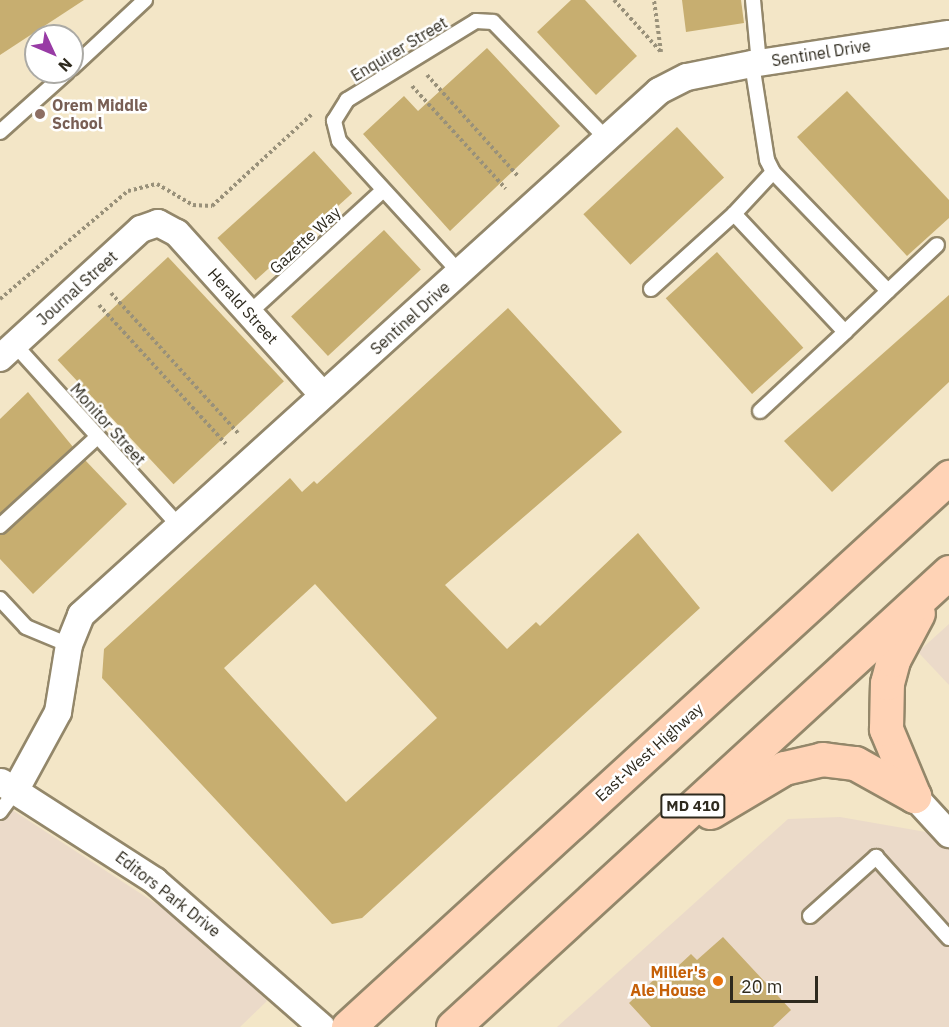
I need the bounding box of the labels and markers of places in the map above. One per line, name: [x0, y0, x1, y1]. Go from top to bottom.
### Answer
place label: Orem Middle School: [52, 95, 148, 133]
marker: Orem Middle School: [33, 107, 47, 121]
place label: Miller's Ale House: [630, 962, 706, 1000]
marker: Miller's Ale House: [711, 974, 725, 988]

